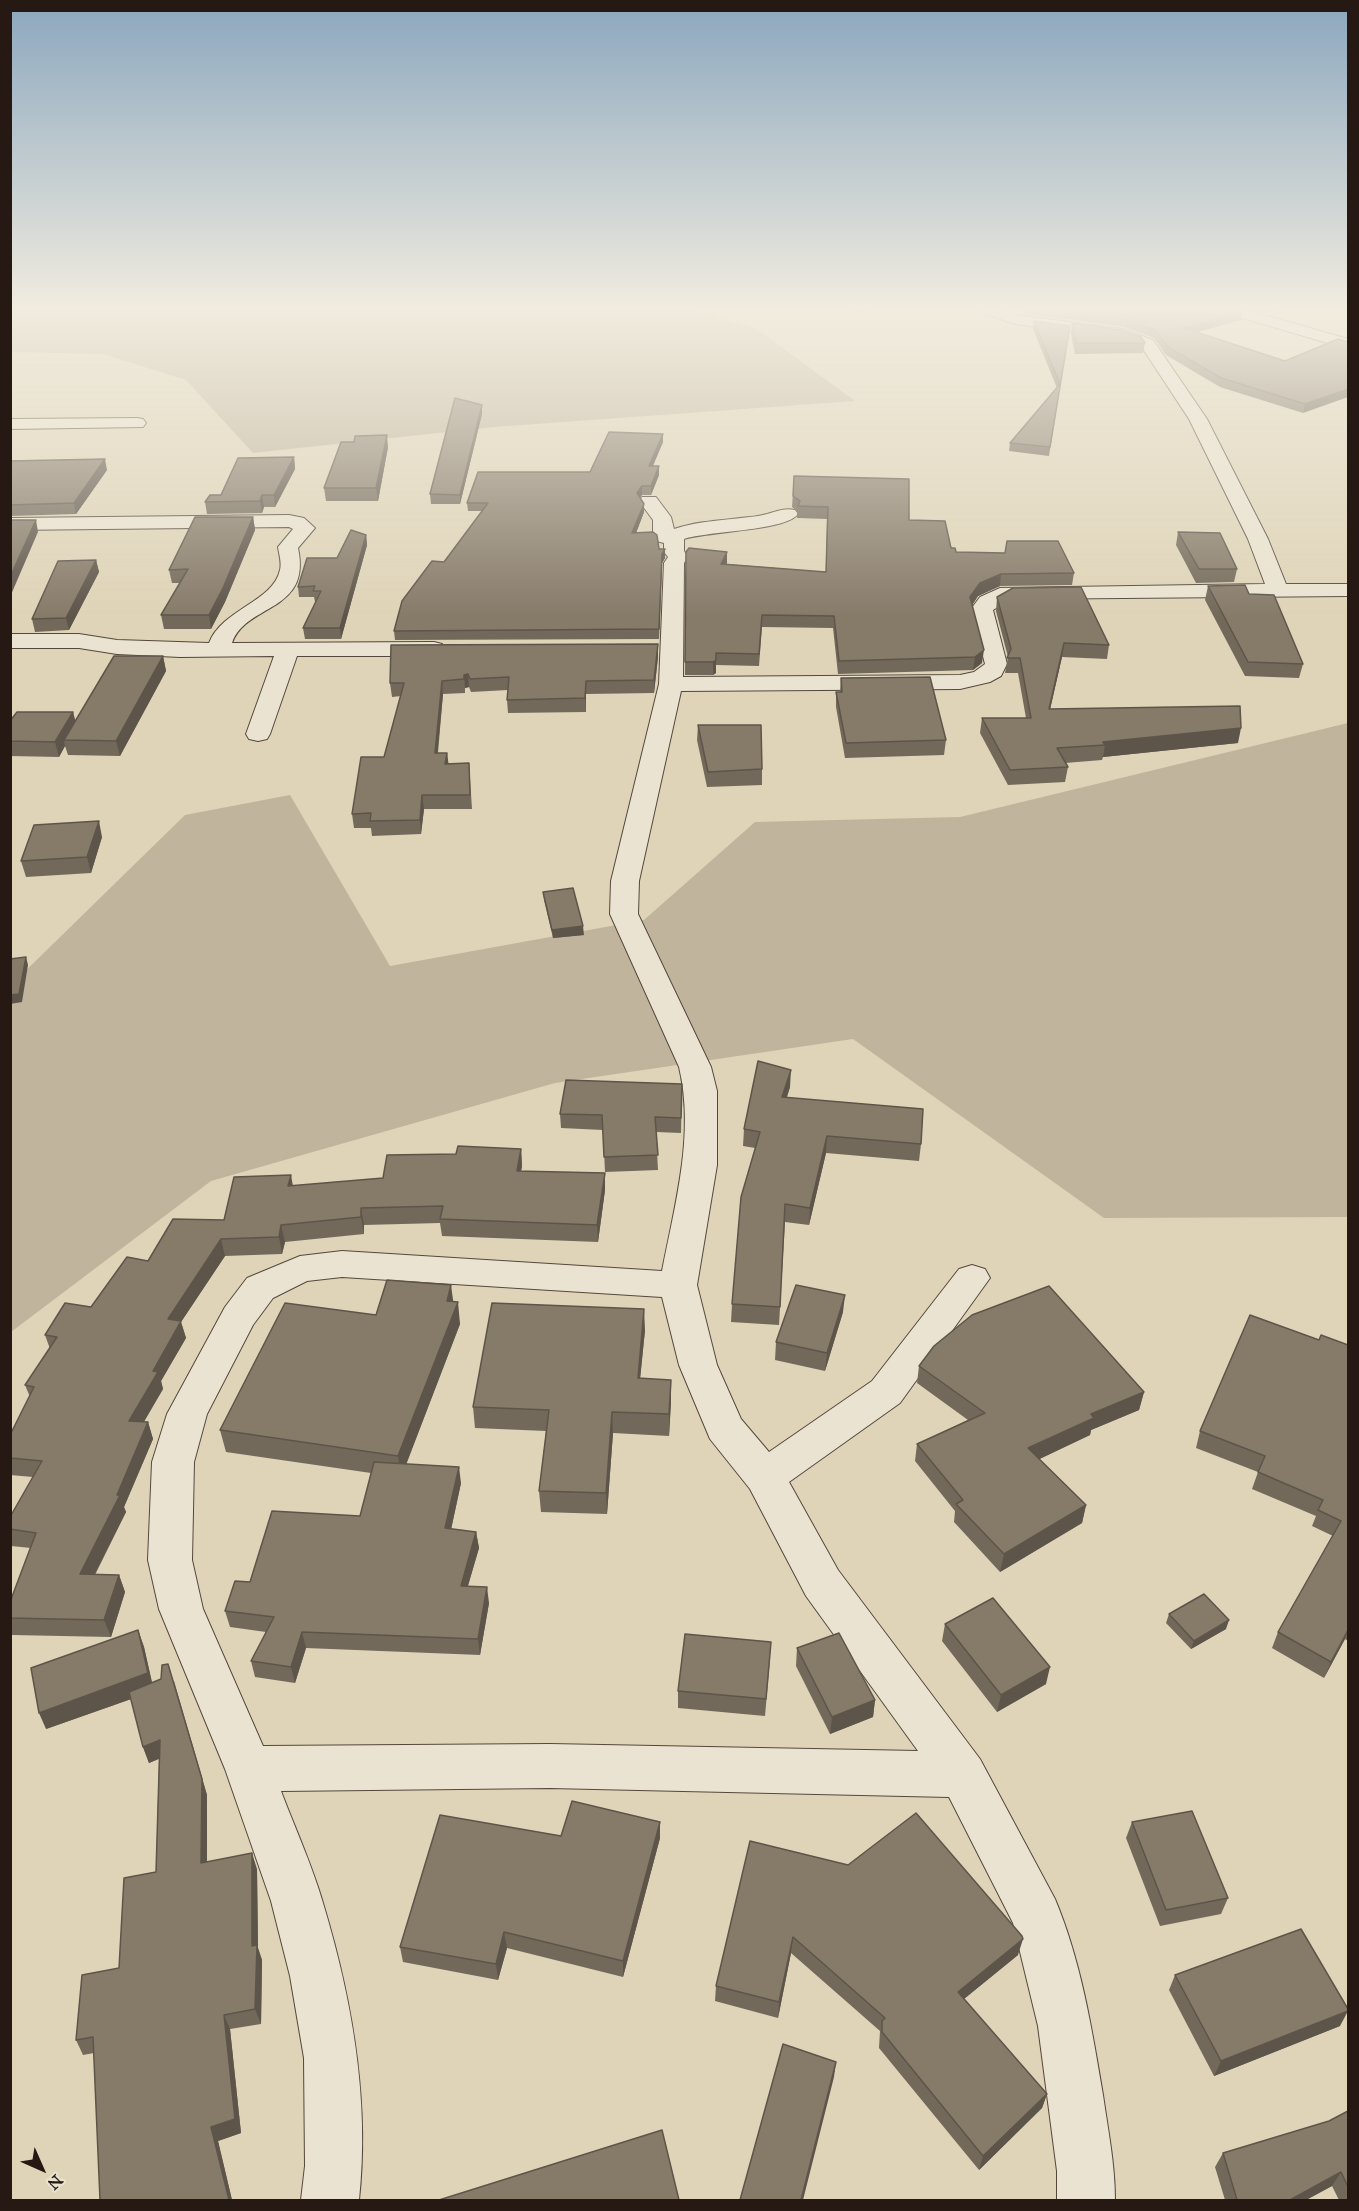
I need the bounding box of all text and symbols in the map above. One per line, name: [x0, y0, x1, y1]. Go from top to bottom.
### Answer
north arrow: [12, 2139, 72, 2199]
text: N: [44, 2171, 67, 2194]

